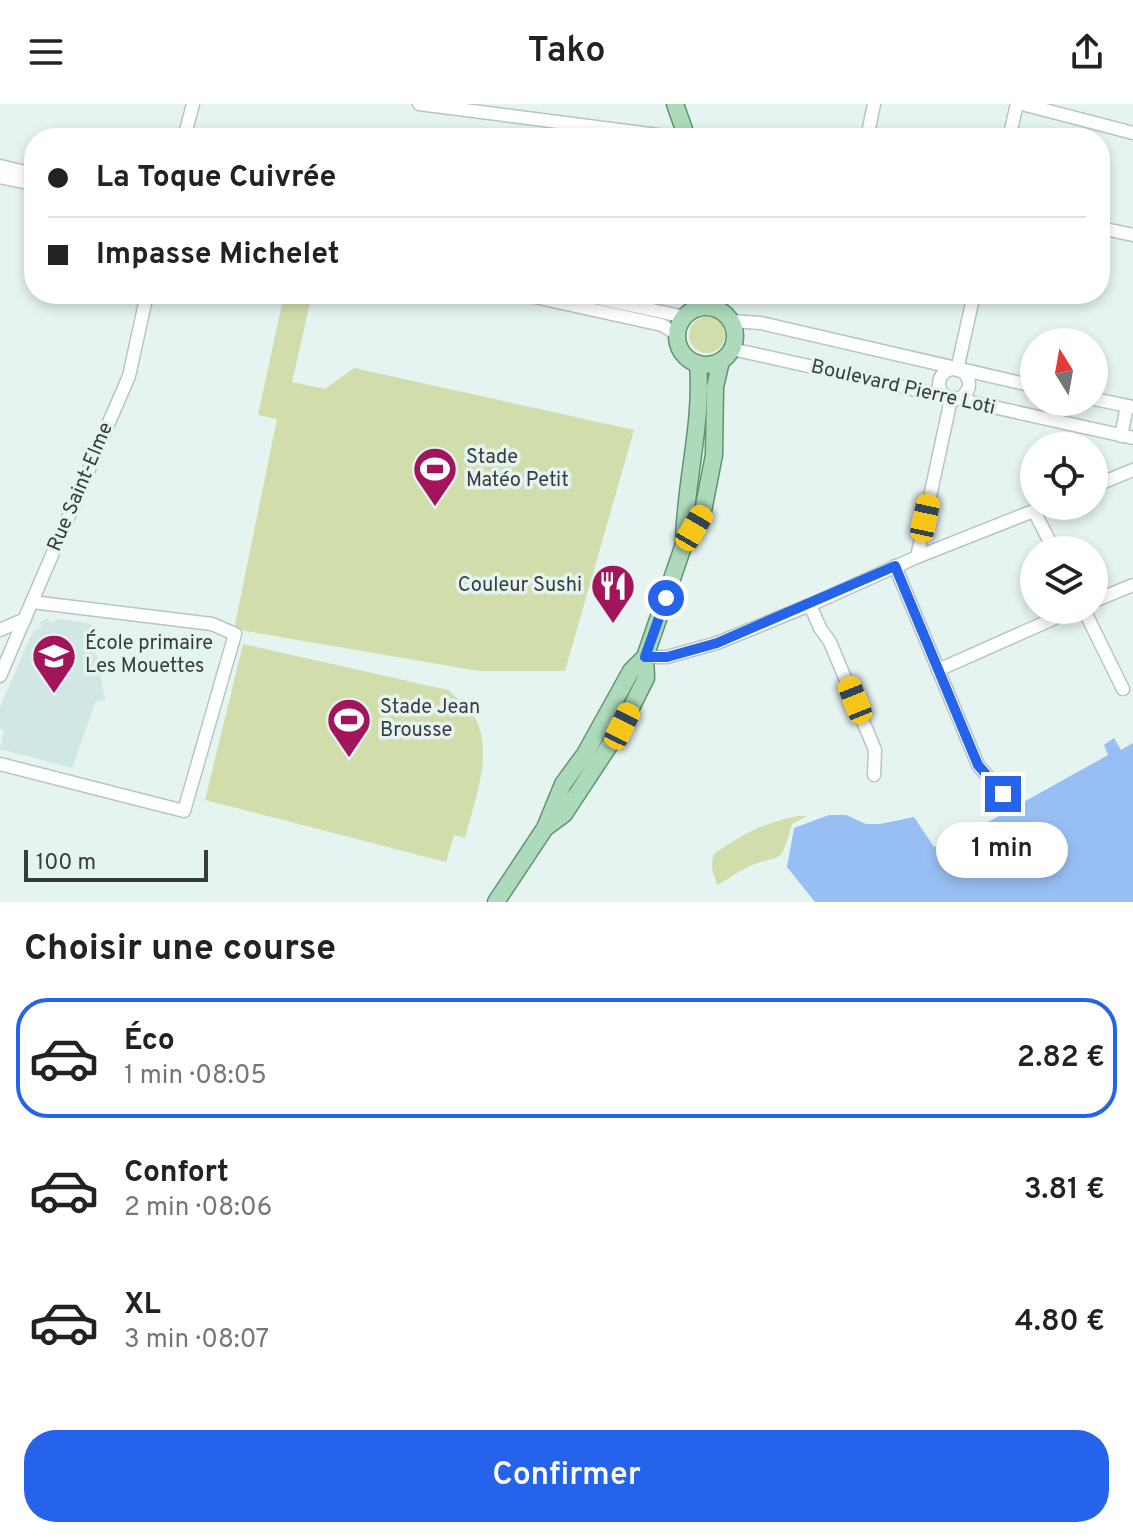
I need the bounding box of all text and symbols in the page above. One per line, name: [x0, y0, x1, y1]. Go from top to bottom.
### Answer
text: Tako: [528, 29, 605, 75]
icon: menu: [24, 30, 68, 74]
icon: share: [1065, 30, 1109, 74]
text: La Toque Cuivrée: [96, 160, 336, 197]
text: Impasse Michelet: [96, 237, 340, 274]
north arrow: [1020, 328, 1108, 416]
map controls: [1020, 328, 1108, 624]
street label: Boulevard Pierre Loti: [808, 354, 998, 422]
street label: Rue Saint-Elme: [42, 418, 120, 556]
button: locate: [1020, 432, 1108, 520]
sports icon: Stade Matéo Petit: [411, 445, 459, 508]
place label: Stade Matéo Petit: [466, 445, 569, 494]
car: [908, 492, 942, 544]
car: [672, 501, 716, 555]
button: layers: [1020, 536, 1108, 624]
restaurant icon: Couleur Sushi: [589, 562, 637, 625]
place label: Couleur Sushi: [458, 573, 582, 599]
route start: [648, 580, 684, 616]
place label: École primaire Les Mouettes: [85, 629, 213, 680]
school or university icon: École primaire Les Mouettes: [30, 632, 78, 695]
car: [835, 673, 875, 727]
place label: Stade Jean Brousse: [380, 695, 480, 744]
sports icon: Stade Jean Brousse: [325, 696, 373, 759]
car: [601, 699, 643, 753]
route end: [985, 776, 1021, 812]
callout: 1 min: [937, 822, 1069, 878]
text: 1 min: [971, 833, 1033, 866]
scale bar: [24, 846, 208, 882]
text: 100 m: [36, 850, 96, 877]
text: Choisir une course: [24, 927, 336, 973]
icon: car: [28, 1022, 100, 1094]
text: Éco: [124, 1023, 175, 1060]
text: 2.82 €: [1017, 1040, 1105, 1077]
text: 1 min · 08:05: [124, 1060, 267, 1093]
icon: car: [28, 1154, 100, 1226]
text: Confort: [124, 1155, 229, 1192]
text: 3.81 €: [1024, 1172, 1105, 1209]
text: 2 min · 08:06: [124, 1192, 272, 1225]
icon: car: [28, 1286, 100, 1358]
text: XL: [124, 1287, 161, 1324]
text: 4.80 €: [1015, 1304, 1105, 1341]
text: 3 min · 08:07: [124, 1324, 269, 1357]
button: Confirmer: [24, 1430, 1109, 1522]

